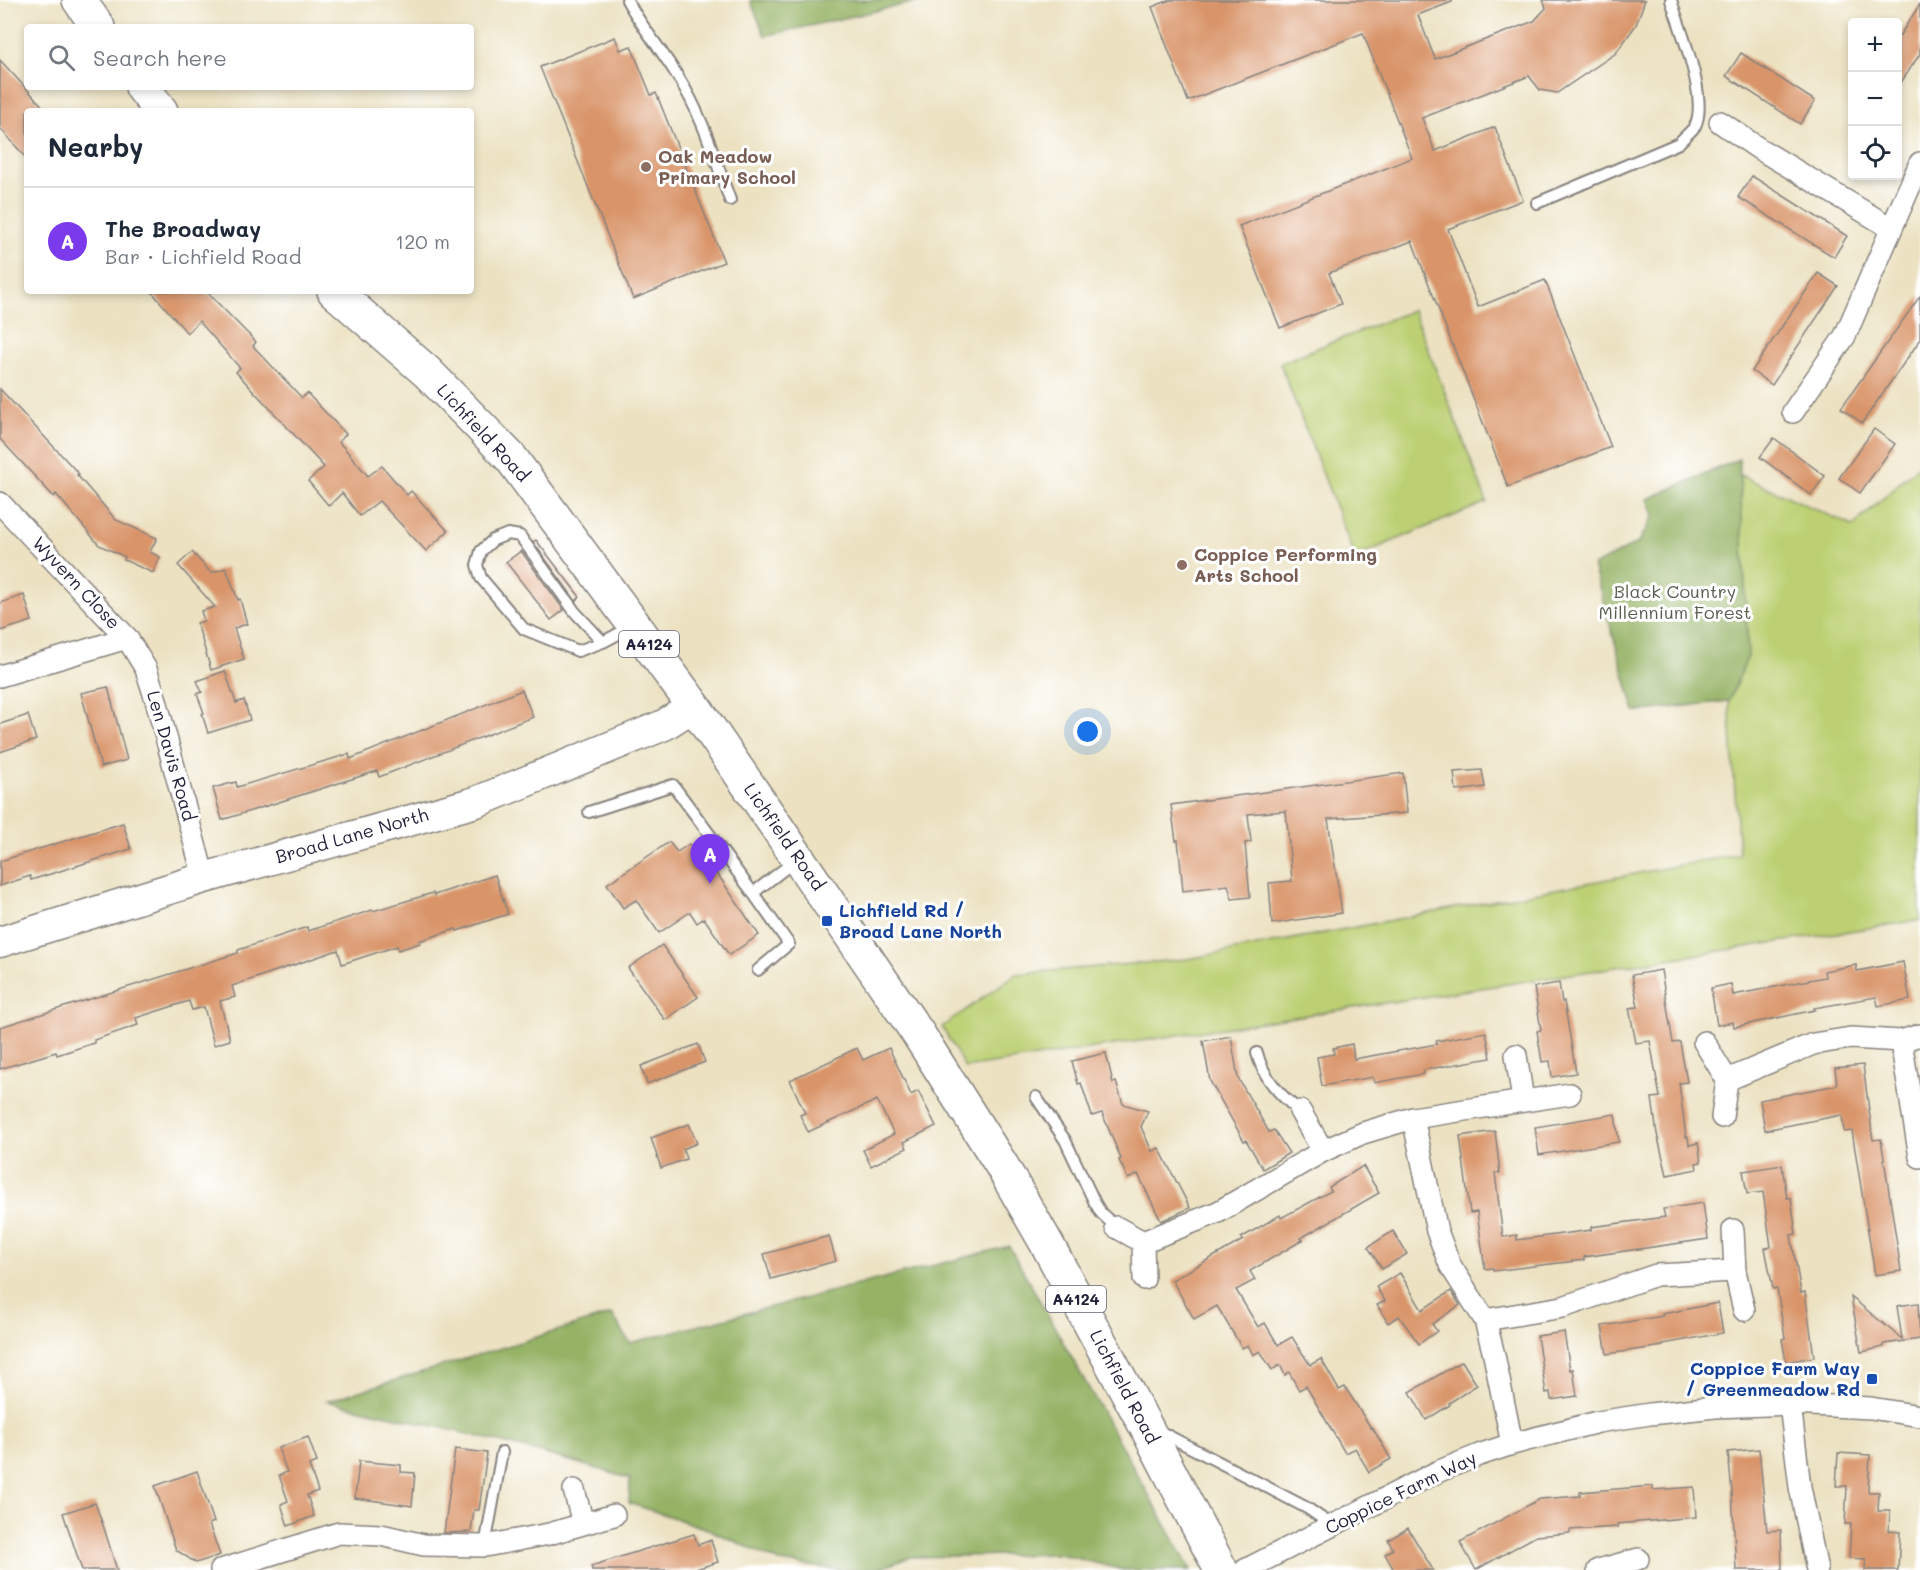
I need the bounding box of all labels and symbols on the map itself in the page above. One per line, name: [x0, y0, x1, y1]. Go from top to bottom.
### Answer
place label: Oak Meadow Primary School: [658, 144, 796, 189]
marker: Oak Meadow Primary School: [639, 160, 653, 174]
street label: Lichfield Road: [432, 378, 535, 487]
street label: Wyvern Close: [28, 531, 126, 634]
place label: Coppice Performing Arts School: [1194, 542, 1377, 587]
marker: Coppice Performing Arts School: [1175, 558, 1189, 572]
park label: Black Country Millennium Forest: [1598, 579, 1752, 624]
road number: A4124: [619, 631, 679, 657]
street label: Len Davis Road: [142, 688, 202, 824]
your location: [1073, 717, 1102, 746]
street label: Lichfield Road: [739, 778, 831, 895]
street label: Broad Lane North: [273, 802, 431, 868]
pin: A: [690, 834, 730, 884]
place label: Lichfield Rd / Broad Lane North: [839, 898, 1002, 943]
marker: Lichfield Rd / Broad Lane North: [820, 914, 834, 928]
road number: A4124: [1046, 1286, 1106, 1312]
street label: Lichfield Road: [1085, 1325, 1165, 1448]
place label: Coppice Farm Way / Greenmeadow Rd: [1685, 1356, 1860, 1401]
marker: Coppice Farm Way / Greenmeadow Rd: [1865, 1372, 1879, 1386]
street label: Coppice Farm Way: [1321, 1445, 1480, 1539]

